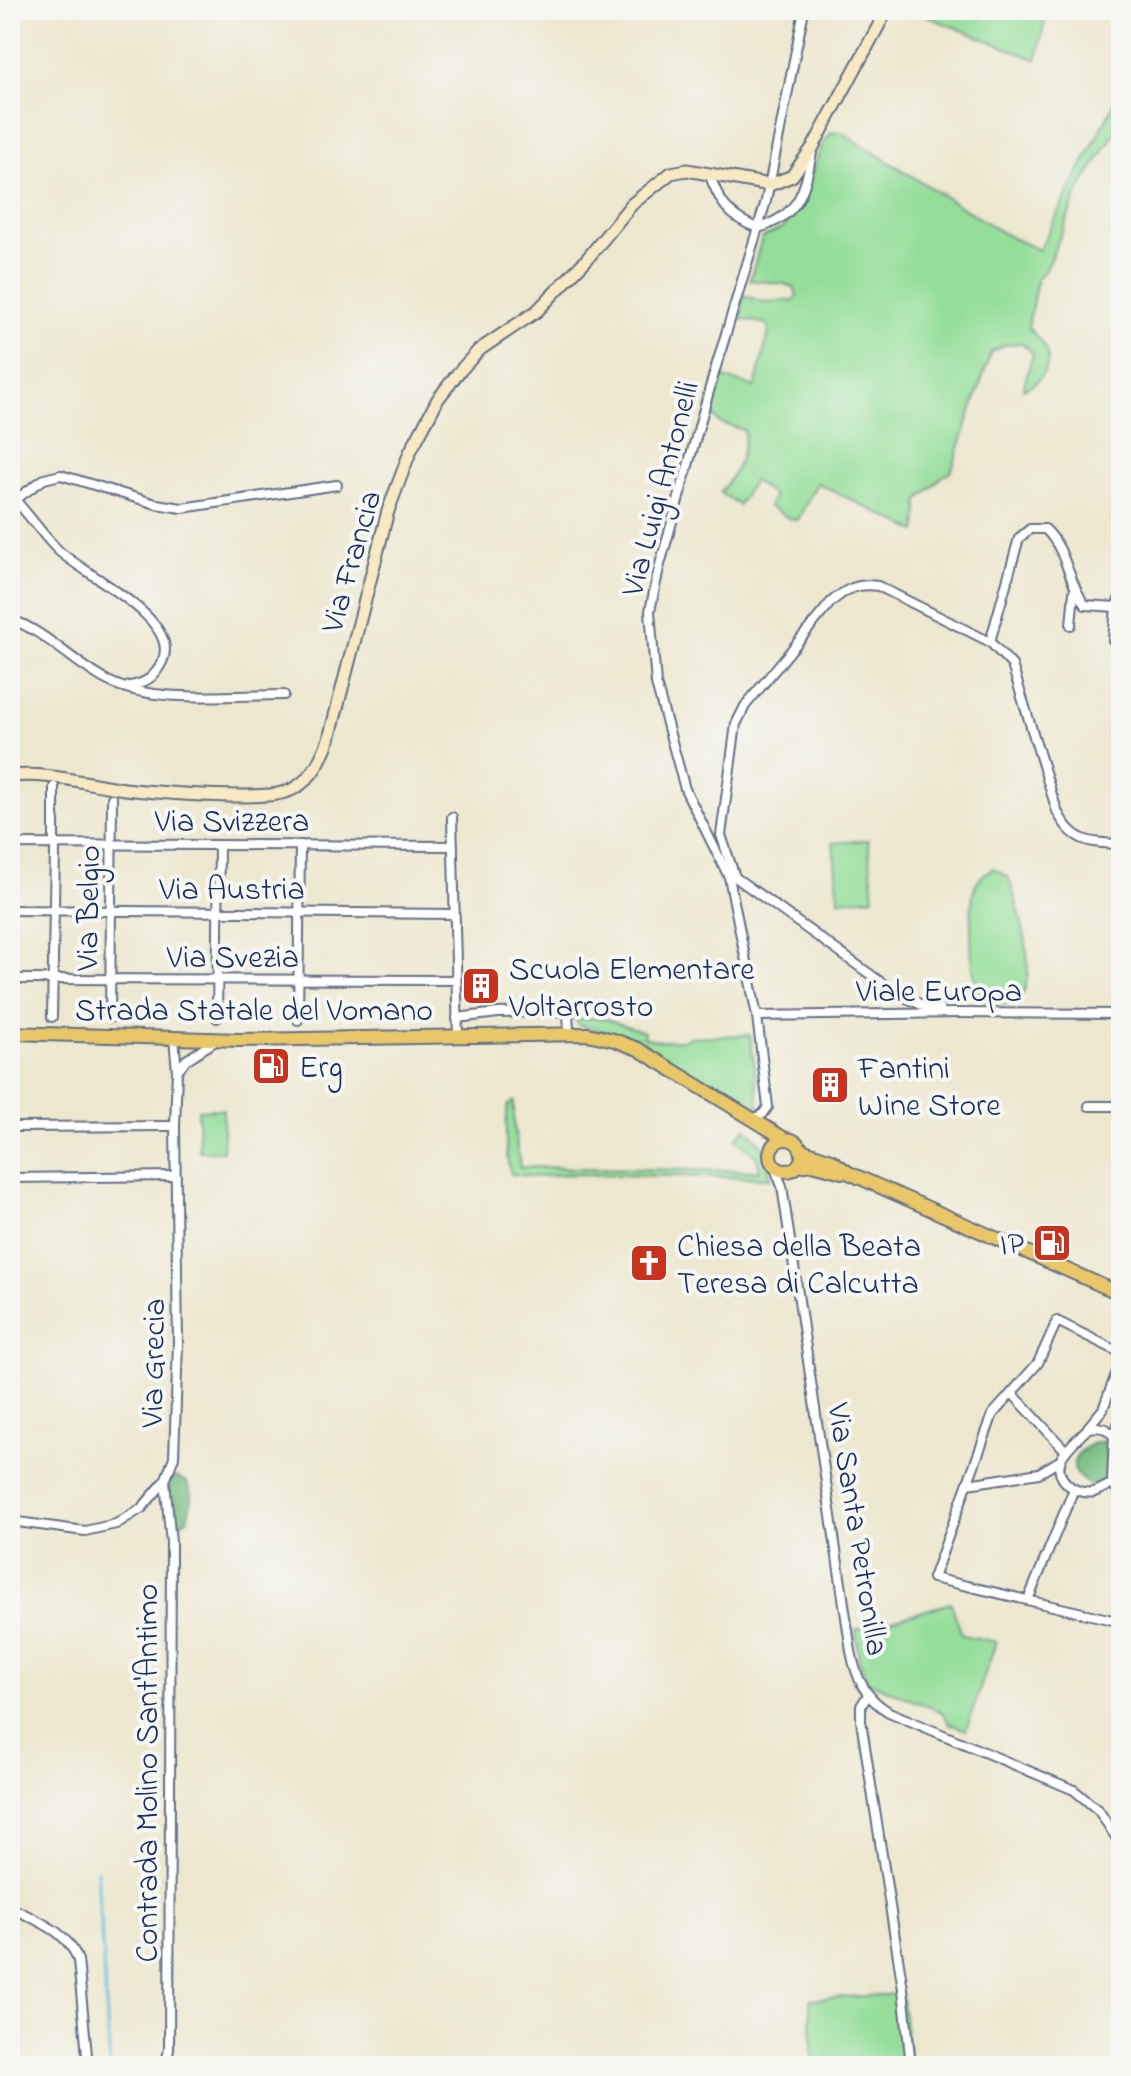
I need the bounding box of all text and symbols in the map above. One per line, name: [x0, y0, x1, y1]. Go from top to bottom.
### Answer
street label: Via Luigi Antonelli: [611, 376, 714, 603]
street label: Via Francia: [310, 485, 396, 640]
street label: Via Svizzera: [154, 800, 309, 847]
street label: Via Belgio: [66, 845, 115, 972]
street label: Via Austria: [158, 868, 305, 915]
street label: Via Svezia: [166, 936, 299, 983]
place label: Scuola Elementare Voltarrosto: [508, 948, 755, 1032]
building icon: Scuola Elementare Voltarrosto: [460, 965, 502, 1007]
street label: Viale Europa: [855, 970, 1022, 1017]
street label: Strada Statale del Vomano: [75, 989, 433, 1036]
fuel station icon: Erg: [250, 1045, 292, 1087]
place label: Erg: [299, 1046, 343, 1093]
place label: Fantini Wine Store: [857, 1047, 1001, 1131]
building icon: Fantini Wine Store: [809, 1064, 851, 1106]
fuel station icon: IP: [1031, 1222, 1073, 1264]
place label: IP: [1000, 1223, 1024, 1270]
place label: Chiesa della Beata Teresa di Calcutta: [677, 1225, 921, 1309]
church icon: Chiesa della Beata Teresa di Calcutta: [628, 1242, 670, 1284]
street label: Via Grecia: [131, 1298, 180, 1429]
street label: Via Santa Petronilla: [812, 1399, 899, 1659]
street label: Contrada Molino Sant'Antimo: [126, 1583, 173, 1963]

